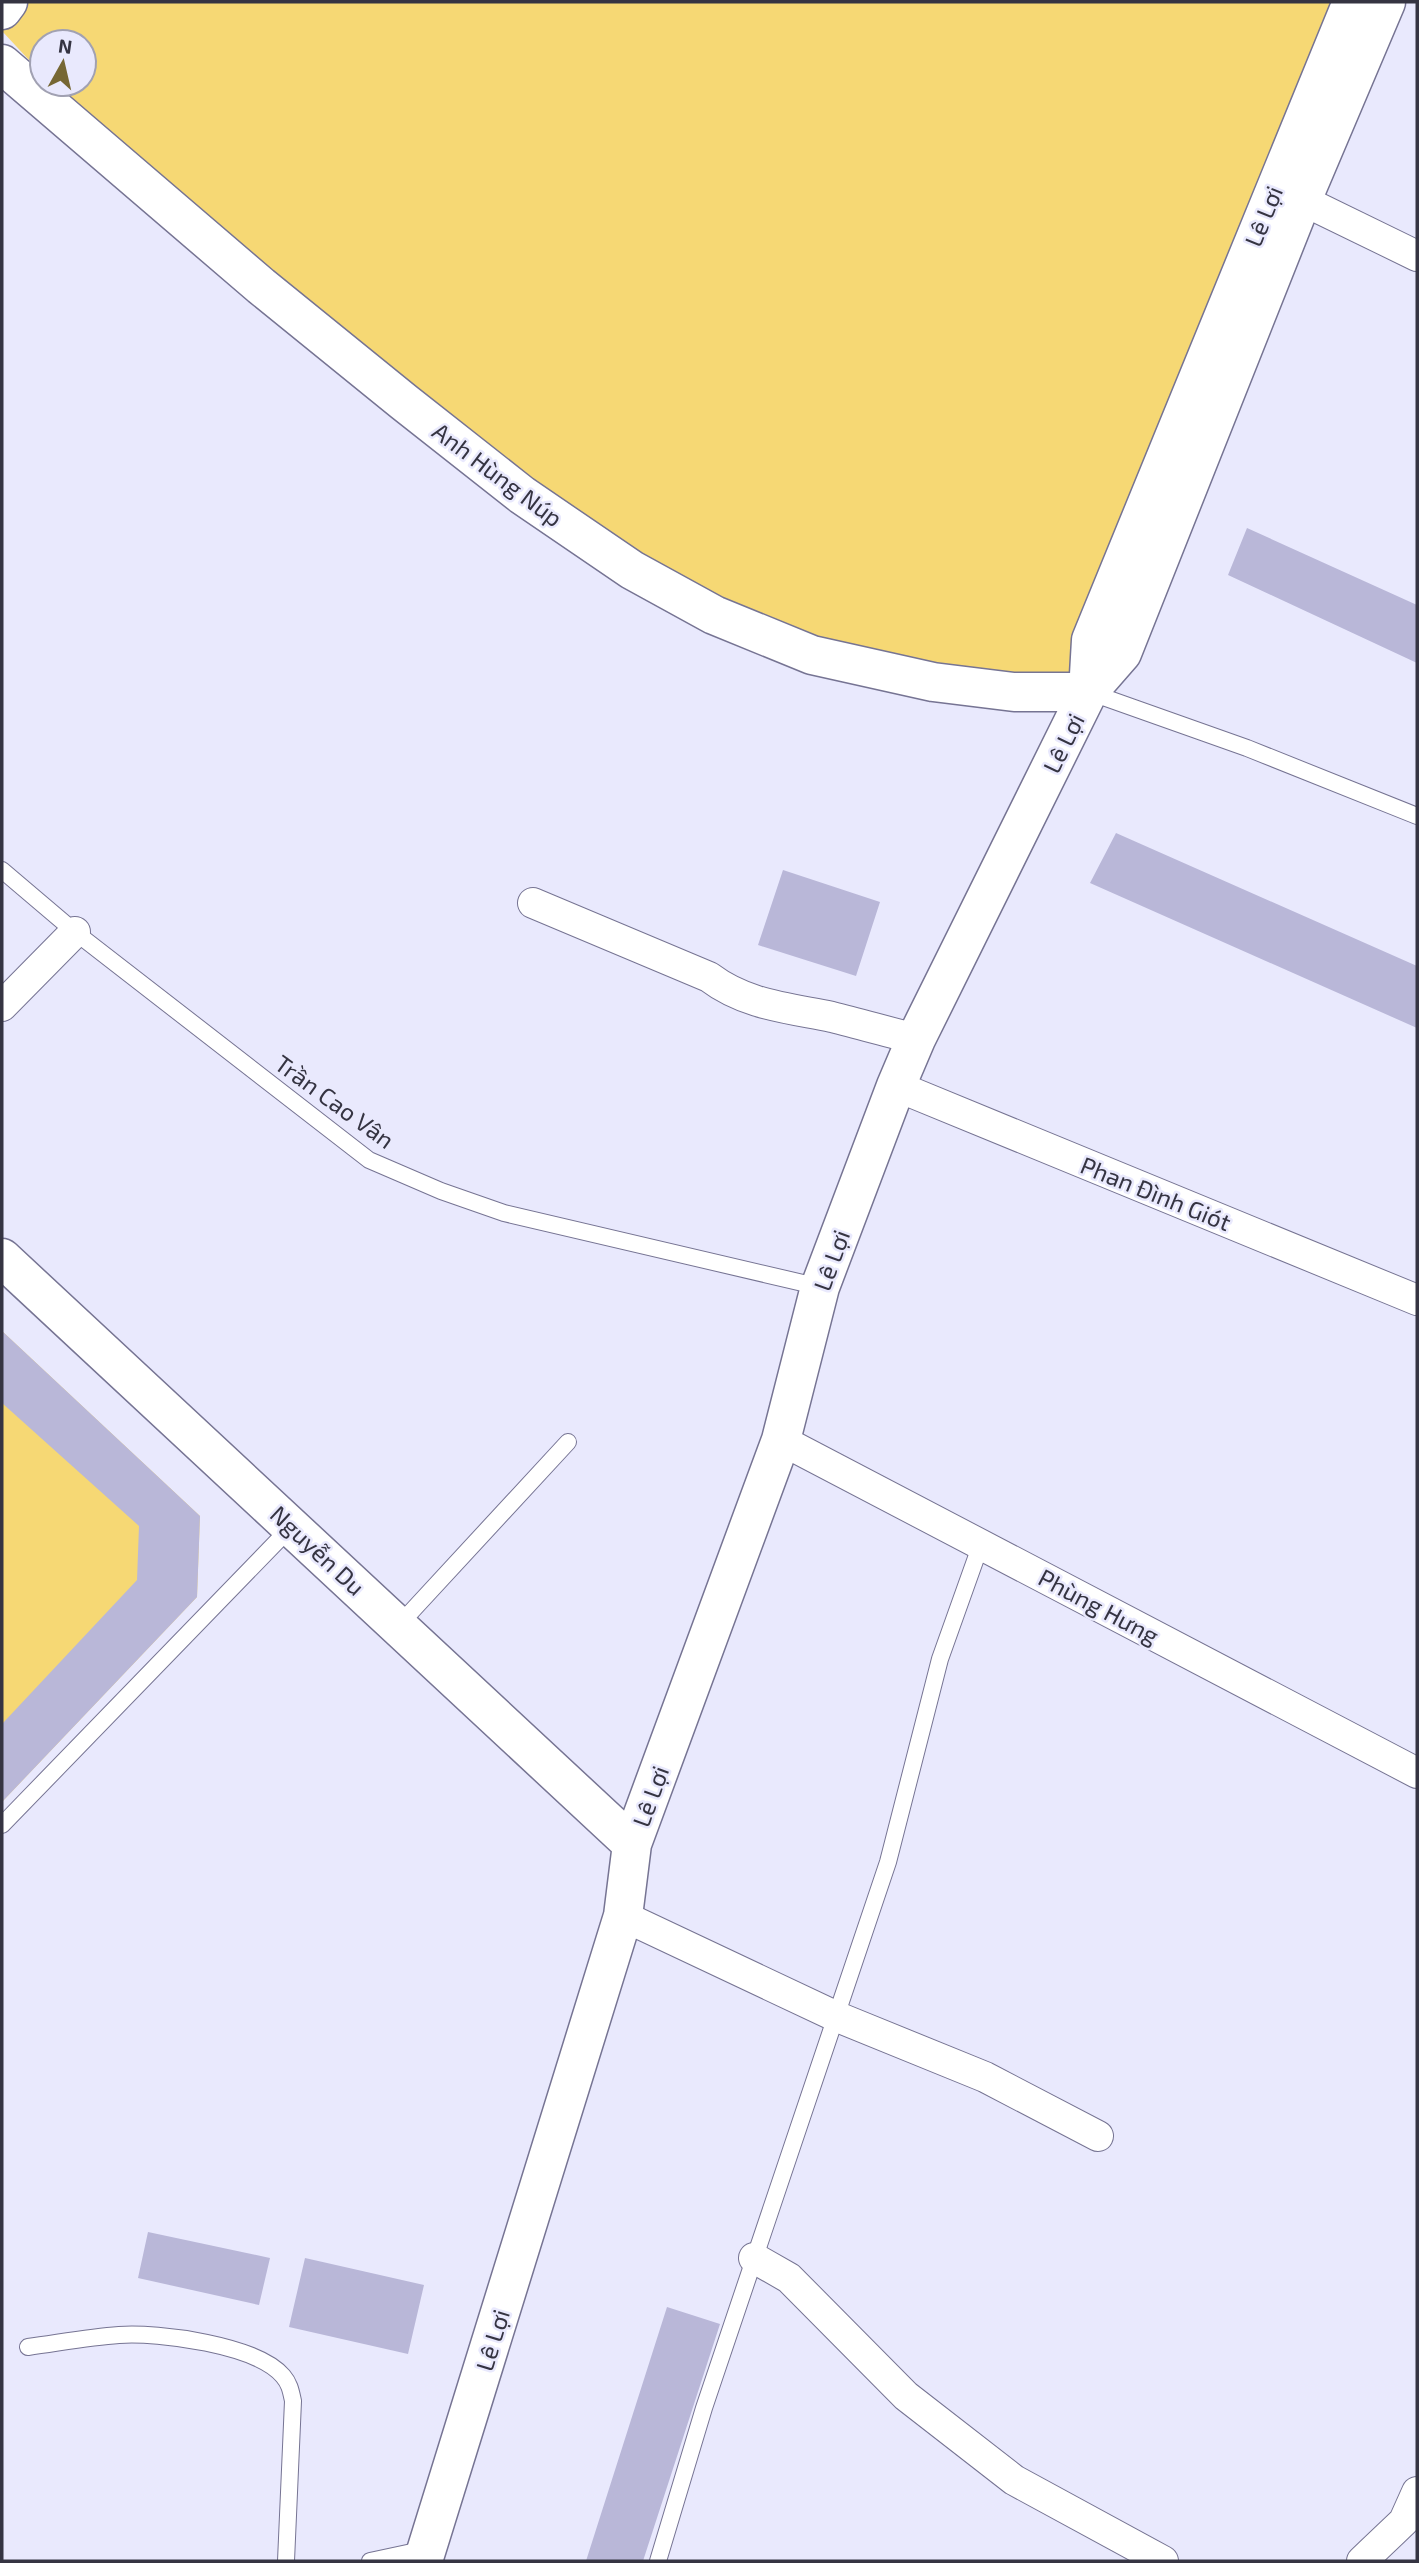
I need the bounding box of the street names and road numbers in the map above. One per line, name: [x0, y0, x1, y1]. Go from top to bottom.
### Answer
street label: Lê Lợi: [1238, 181, 1288, 251]
street label: Anh Hùng Núp: [427, 416, 569, 532]
street label: Lê Lợi: [1036, 708, 1090, 778]
street label: Trần Cao Vân: [270, 1048, 400, 1154]
street label: Phan Đình Giót: [1077, 1150, 1235, 1236]
street label: Lê Lợi: [807, 1226, 855, 1294]
street label: Nguyễn Du: [265, 1499, 371, 1601]
street label: Phùng Hưng: [1034, 1562, 1164, 1650]
street label: Lê Lợi: [626, 1762, 674, 1830]
street label: Lê Lợi: [469, 2306, 515, 2374]

